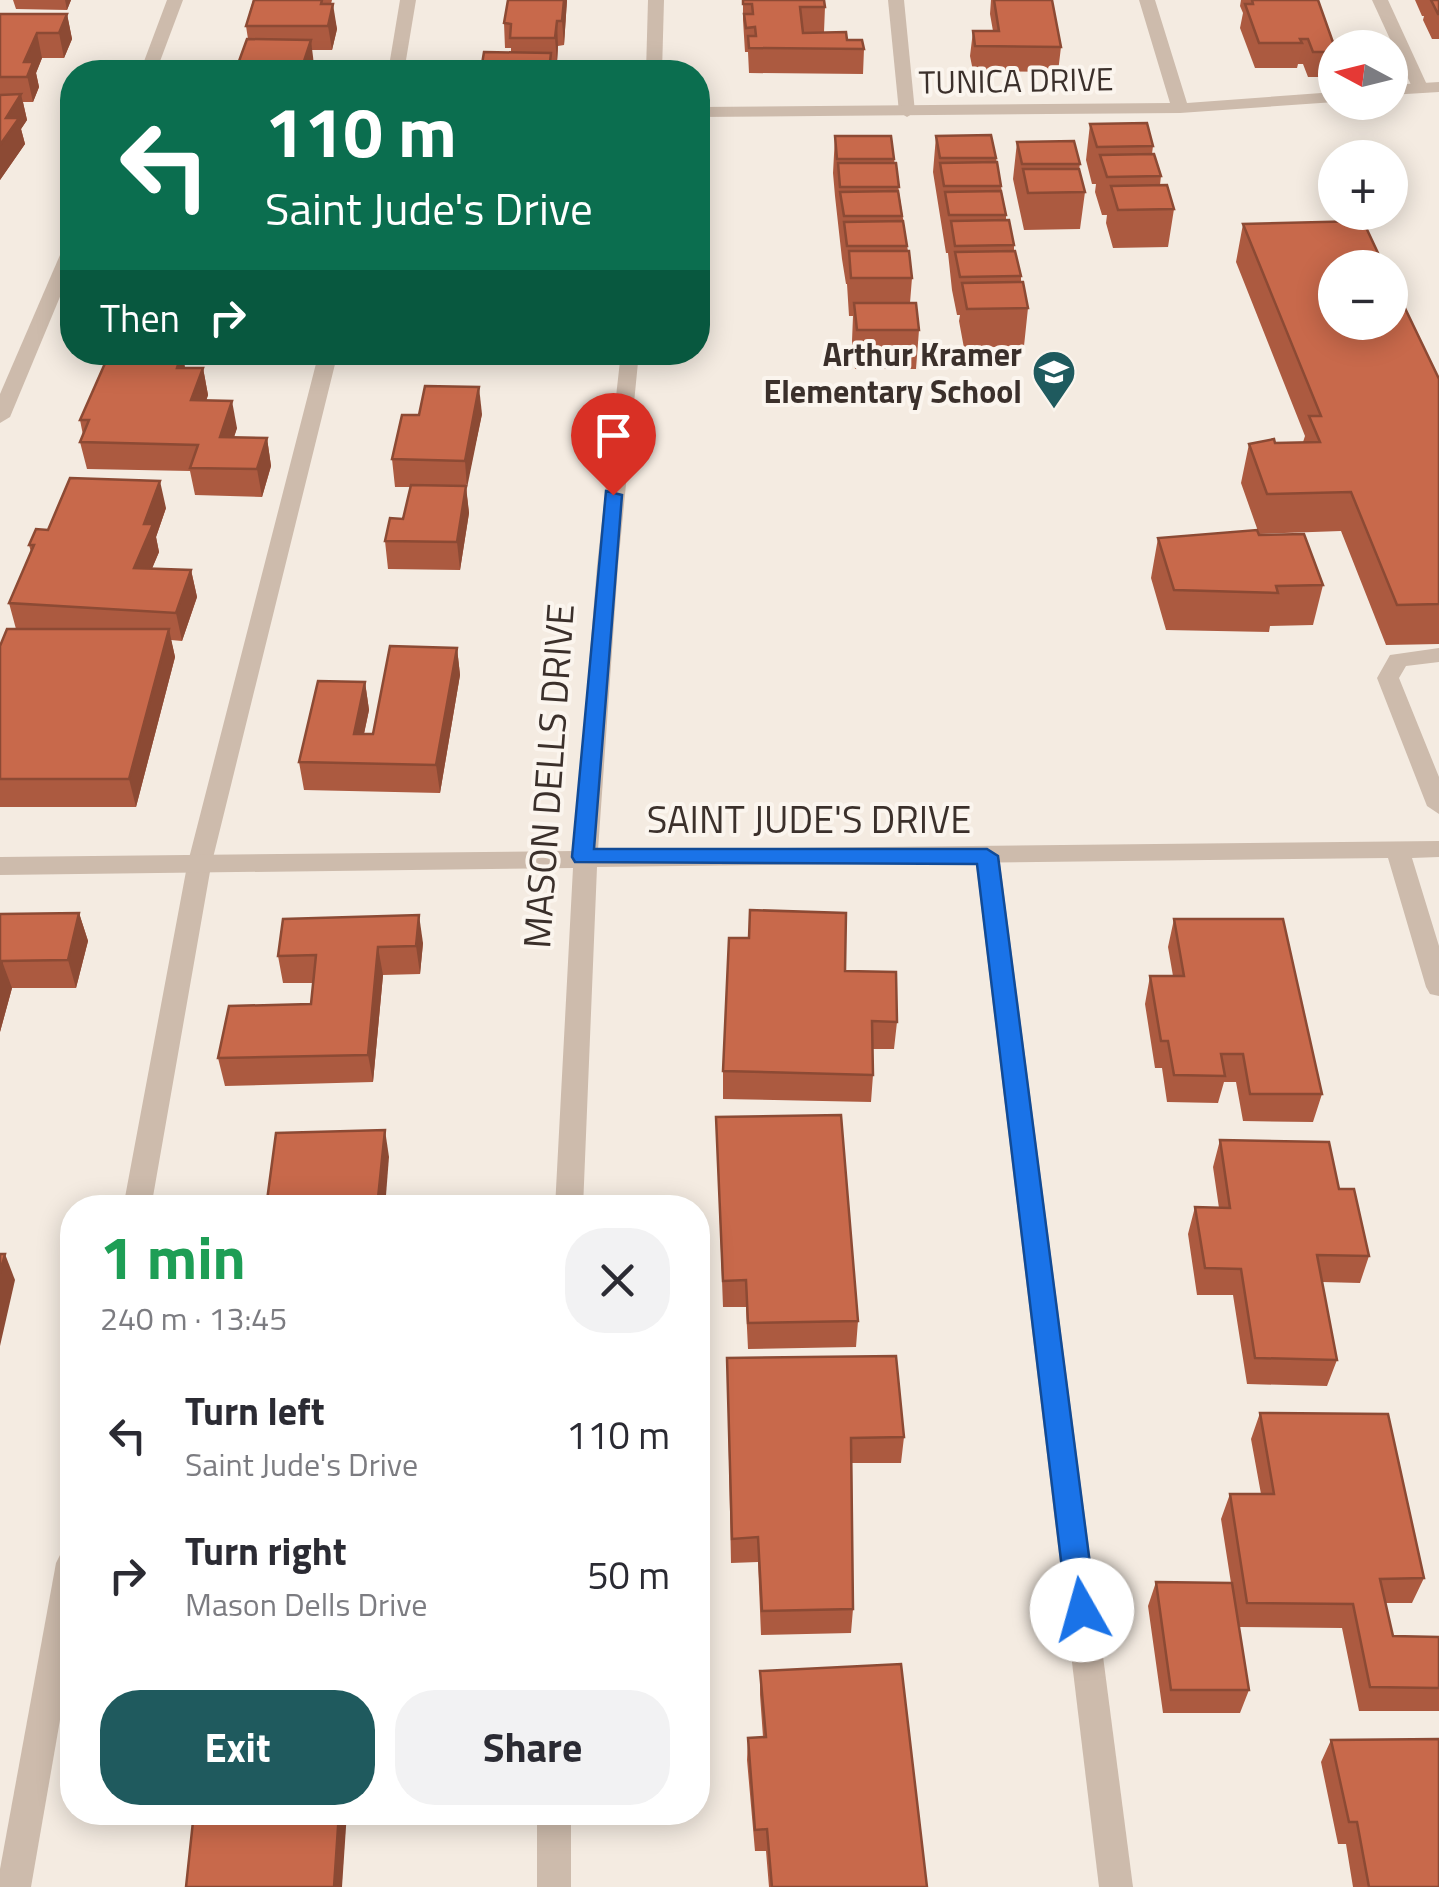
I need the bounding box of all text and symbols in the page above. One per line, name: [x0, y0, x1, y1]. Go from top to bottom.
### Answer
north arrow: [1318, 30, 1408, 120]
map controls: [1318, 30, 1408, 340]
street label: TUNICA DRIVE: [918, 54, 1114, 106]
text: 110 m: [265, 78, 457, 184]
icon: left: [100, 100, 230, 230]
button: +: [1318, 140, 1408, 230]
text: Saint Jude's Drive: [265, 174, 593, 242]
button: −: [1318, 250, 1408, 340]
text: Then: [100, 289, 180, 347]
icon: right: [200, 290, 255, 345]
place label: Arthur Kramer Elementary School: [763, 330, 1022, 415]
school or university icon: Arthur Kramer Elementary School: [1031, 349, 1077, 410]
pin: [571, 393, 656, 496]
icon: arrive: [586, 408, 641, 463]
street label: MASON DELLS DRIVE: [507, 602, 589, 950]
street label: SAINT JUDE'S DRIVE: [647, 790, 971, 848]
text: 1 min: [100, 1211, 246, 1302]
button: close: [565, 1228, 670, 1333]
text: 240 m · 13:45: [100, 1294, 287, 1342]
text: Turn left: [185, 1382, 325, 1440]
text: 110 m: [566, 1406, 670, 1464]
icon: left: [100, 1408, 155, 1463]
text: Saint Jude's Drive: [185, 1440, 418, 1488]
text: Turn right: [185, 1522, 347, 1580]
text: 50 m: [587, 1546, 670, 1604]
icon: right: [100, 1548, 155, 1603]
position arrow: [1030, 1558, 1134, 1662]
text: Mason Dells Drive: [185, 1580, 427, 1628]
button: Exit: [100, 1690, 375, 1805]
button: Share: [395, 1690, 670, 1805]

